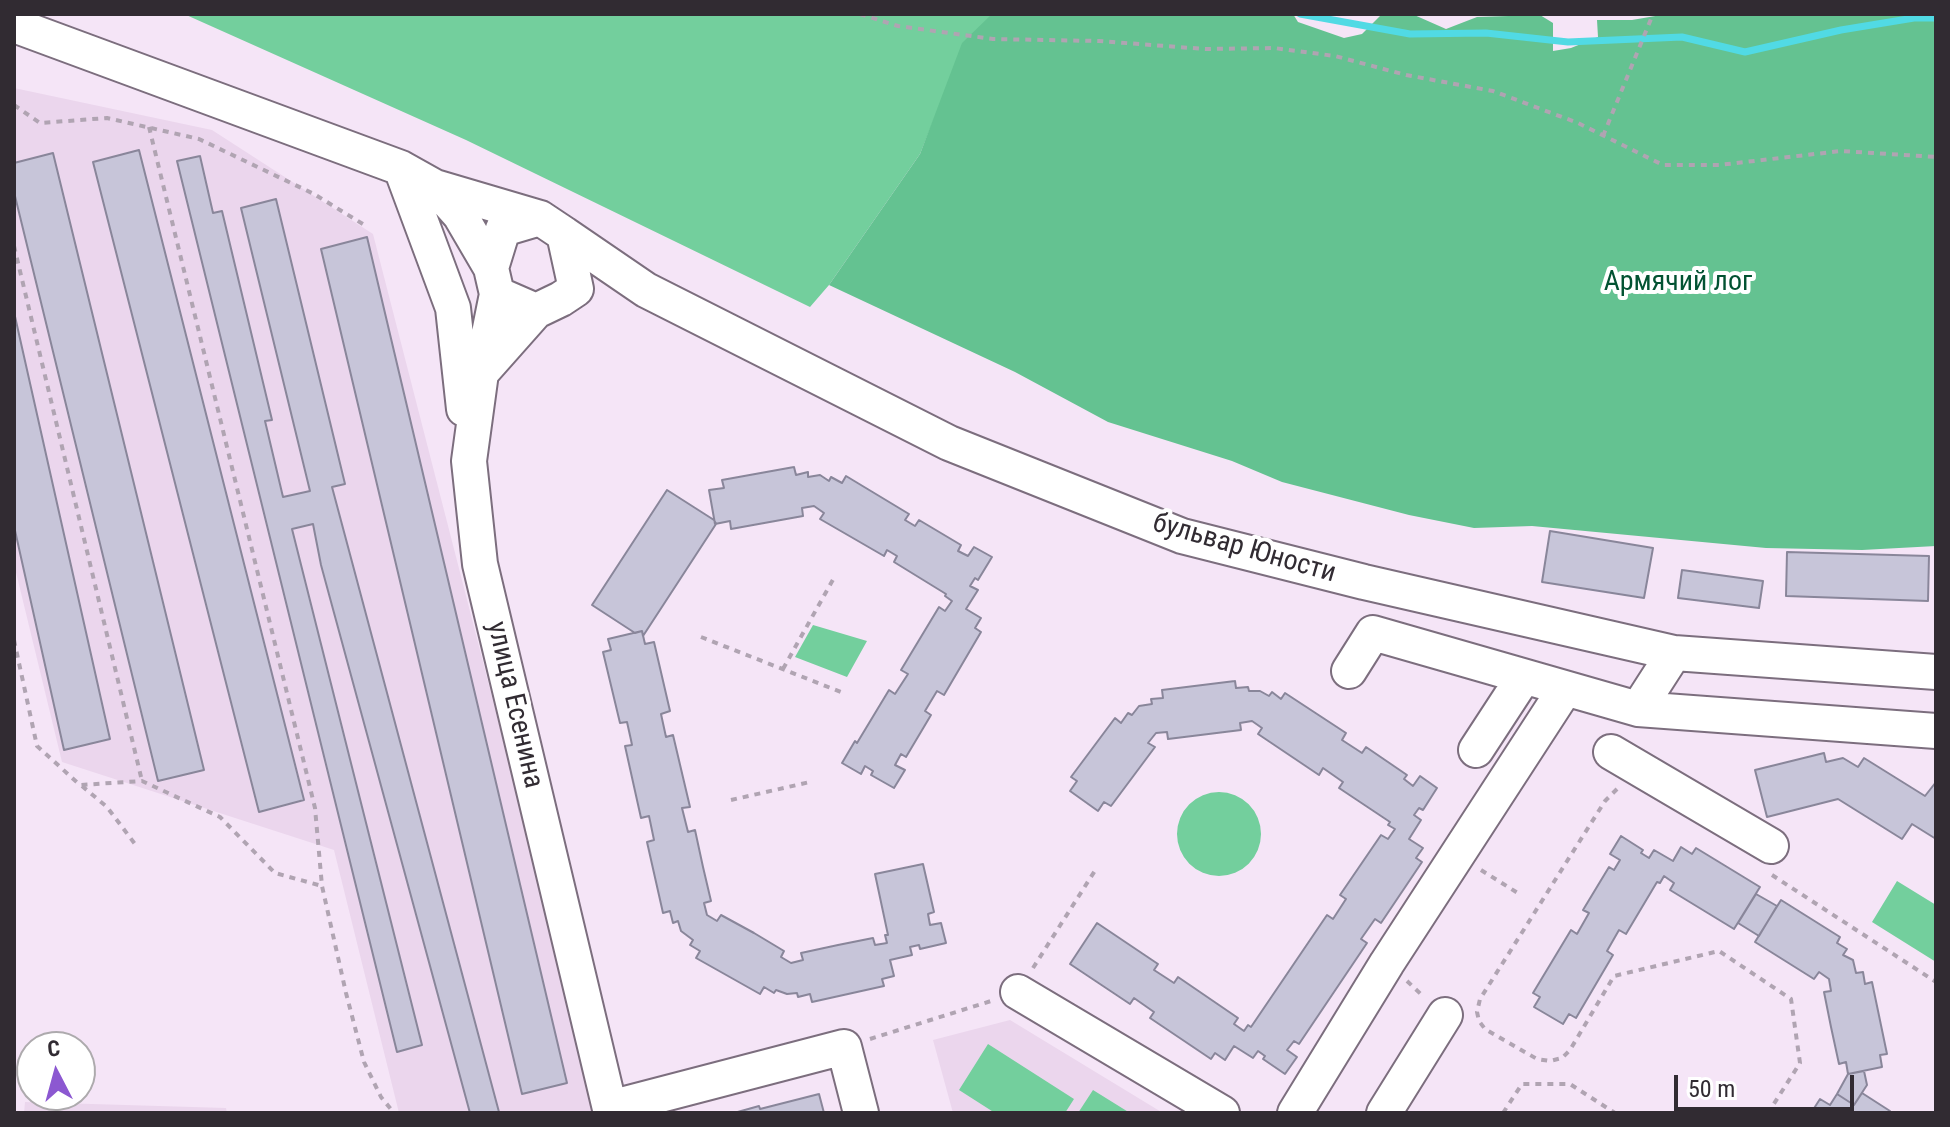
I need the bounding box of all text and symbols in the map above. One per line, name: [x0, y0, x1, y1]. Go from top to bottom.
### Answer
park label: Армячий лог: [1604, 266, 1752, 300]
street label: бульвар Юности: [1149, 507, 1339, 591]
street label: улица Есенина: [479, 618, 549, 792]
north arrow: [16, 1031, 96, 1111]
text: С: [46, 1036, 61, 1062]
scale bar: [1678, 1059, 1858, 1109]
text: 50 m: [1688, 1075, 1735, 1103]

